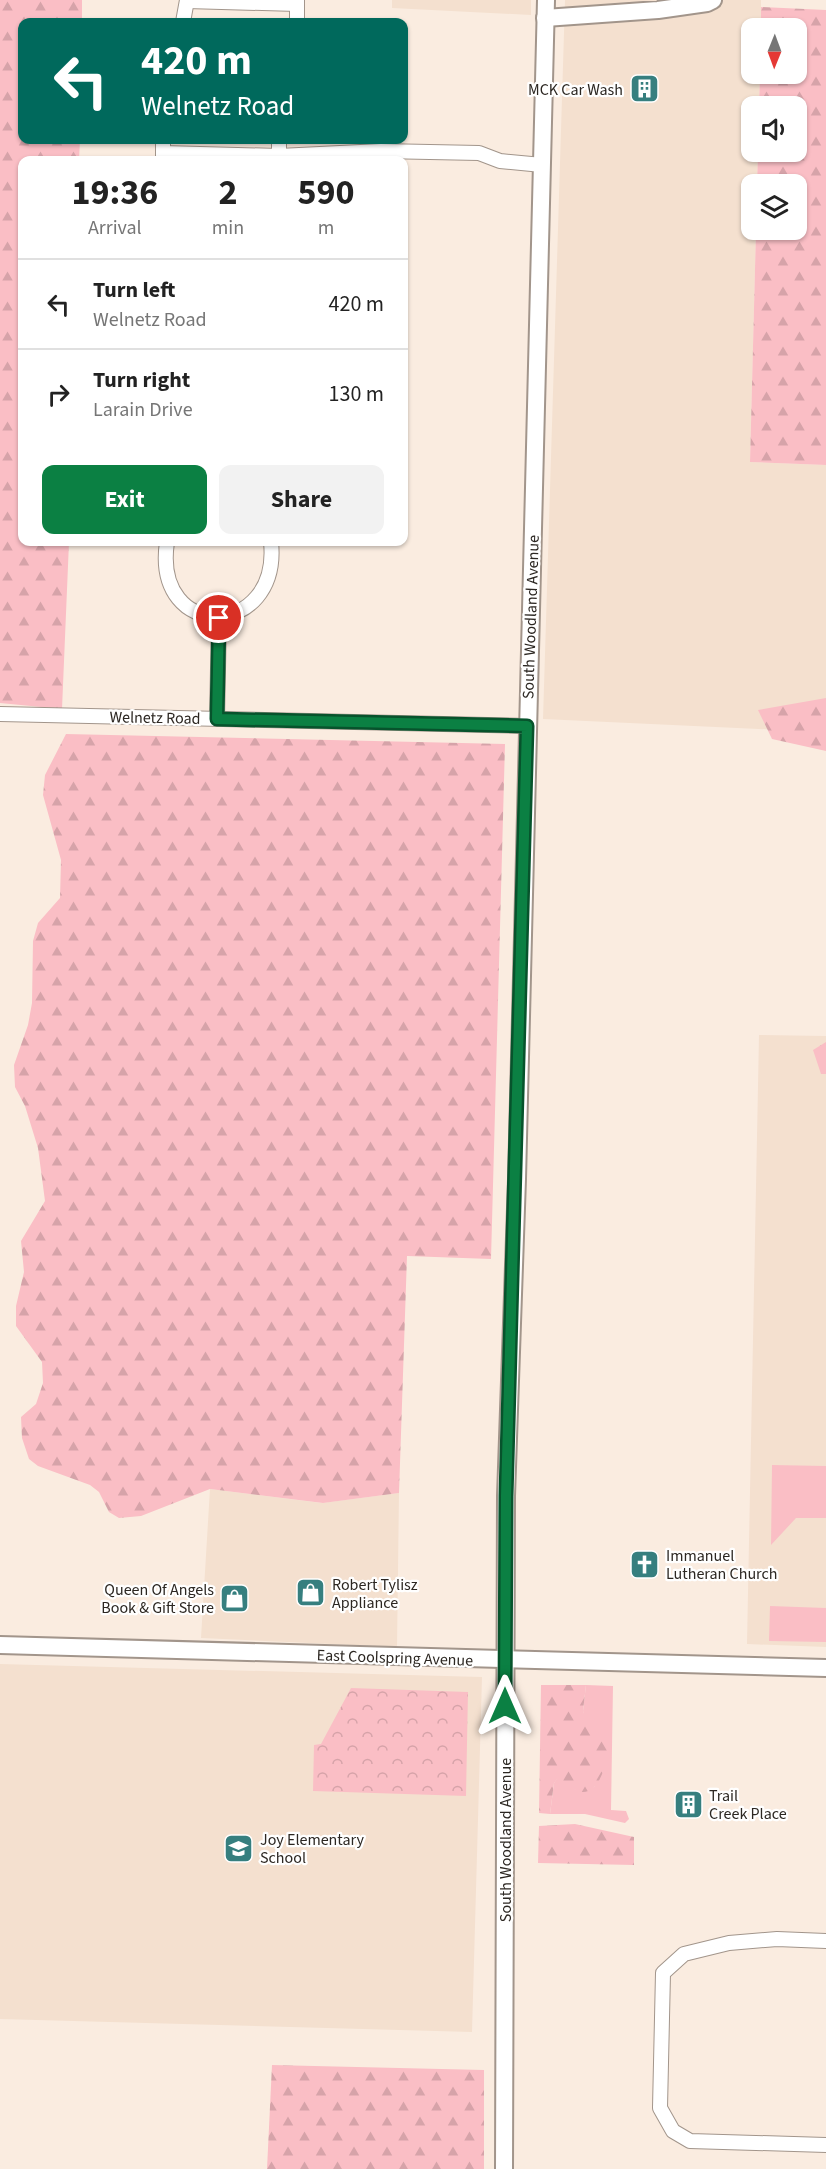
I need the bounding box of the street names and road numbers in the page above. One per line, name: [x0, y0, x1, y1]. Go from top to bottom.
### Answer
street label: South Woodland Avenue: [517, 534, 545, 700]
street label: Welnetz Road: [109, 706, 201, 730]
street label: East Coolspring Avenue: [316, 1644, 474, 1672]
street label: South Woodland Avenue: [495, 1758, 517, 1922]

